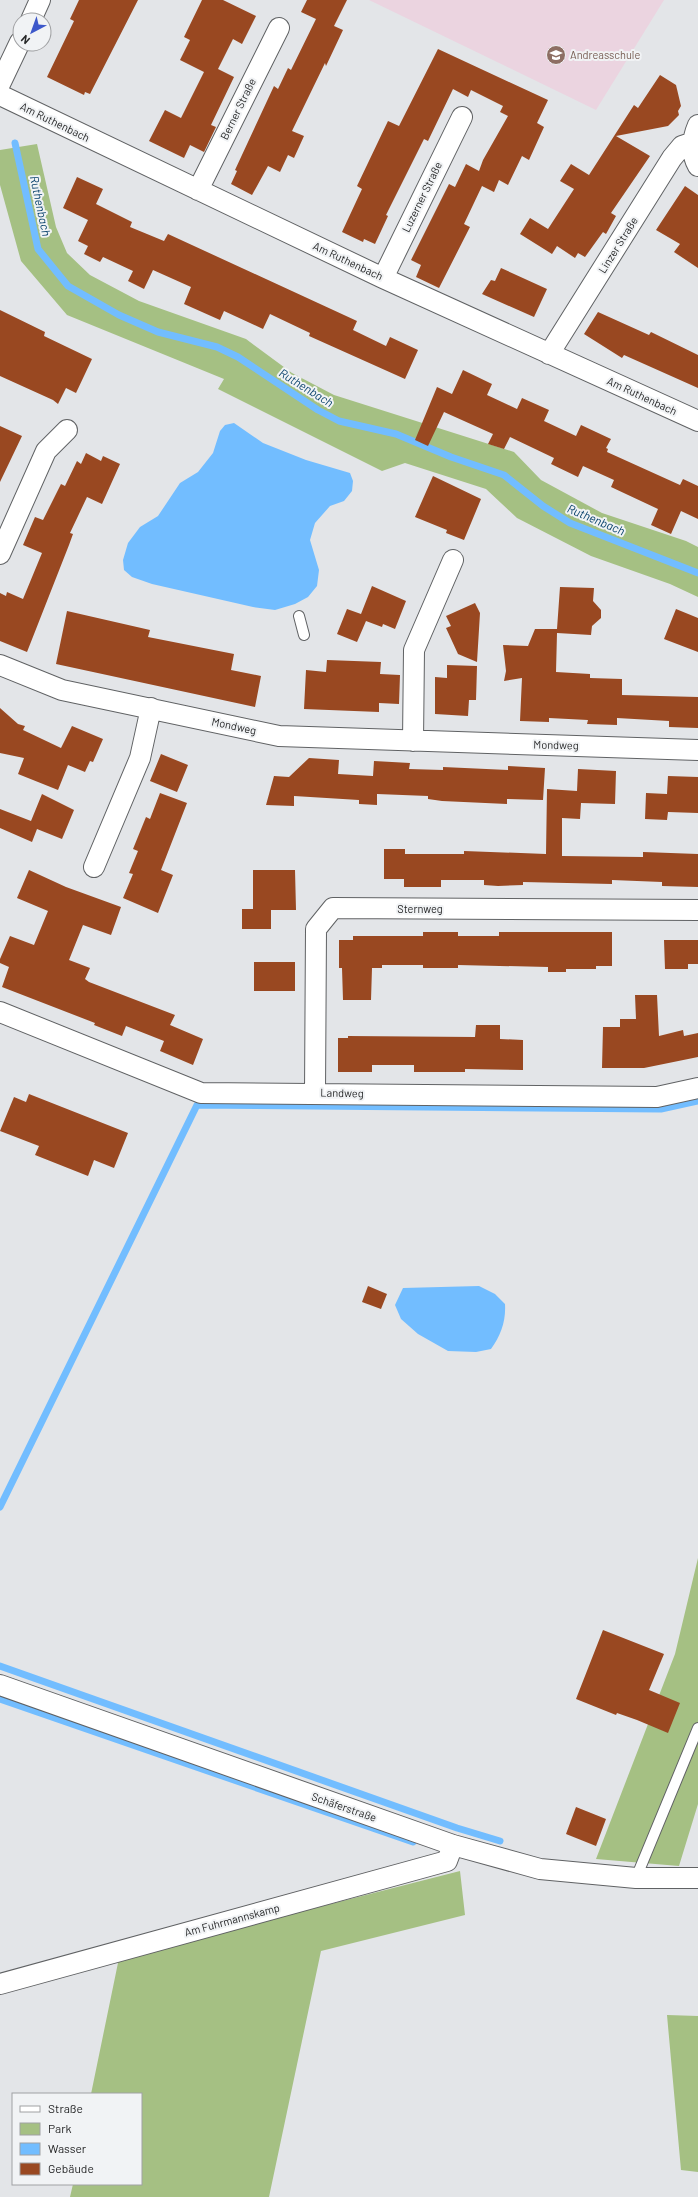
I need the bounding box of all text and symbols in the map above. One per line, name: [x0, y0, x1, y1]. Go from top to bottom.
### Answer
north arrow: [12, 12, 52, 52]
text: N: [18, 33, 32, 47]
school or university icon: Andreasschule: [545, 44, 567, 66]
place label: Andreasschule: [570, 48, 640, 61]
street label: Berner Straße: [217, 76, 258, 142]
street label: Am Ruthenbach: [18, 99, 92, 144]
street label: Luzerner Straße: [399, 159, 444, 234]
water label: Ruthenbach: [28, 174, 54, 237]
street label: Linzer Straße: [595, 214, 640, 275]
street label: Am Ruthenbach: [311, 239, 385, 282]
water label: Ruthenbach: [277, 365, 336, 409]
street label: Am Ruthenbach: [605, 374, 679, 417]
water label: Ruthenbach: [565, 501, 627, 537]
street label: Mondweg: [211, 714, 258, 737]
street label: Mondweg: [533, 738, 579, 751]
street label: Sternweg: [397, 902, 443, 915]
street label: Landweg: [320, 1086, 364, 1099]
street label: Schäferstraße: [310, 1789, 378, 1824]
street label: Am Fuhrmannskamp: [183, 1901, 281, 1938]
legend: [12, 2093, 142, 2185]
text: Straße: [48, 2101, 83, 2115]
text: Park: [48, 2121, 72, 2135]
text: Wasser: [48, 2141, 87, 2155]
text: Gebäude: [48, 2161, 94, 2175]

